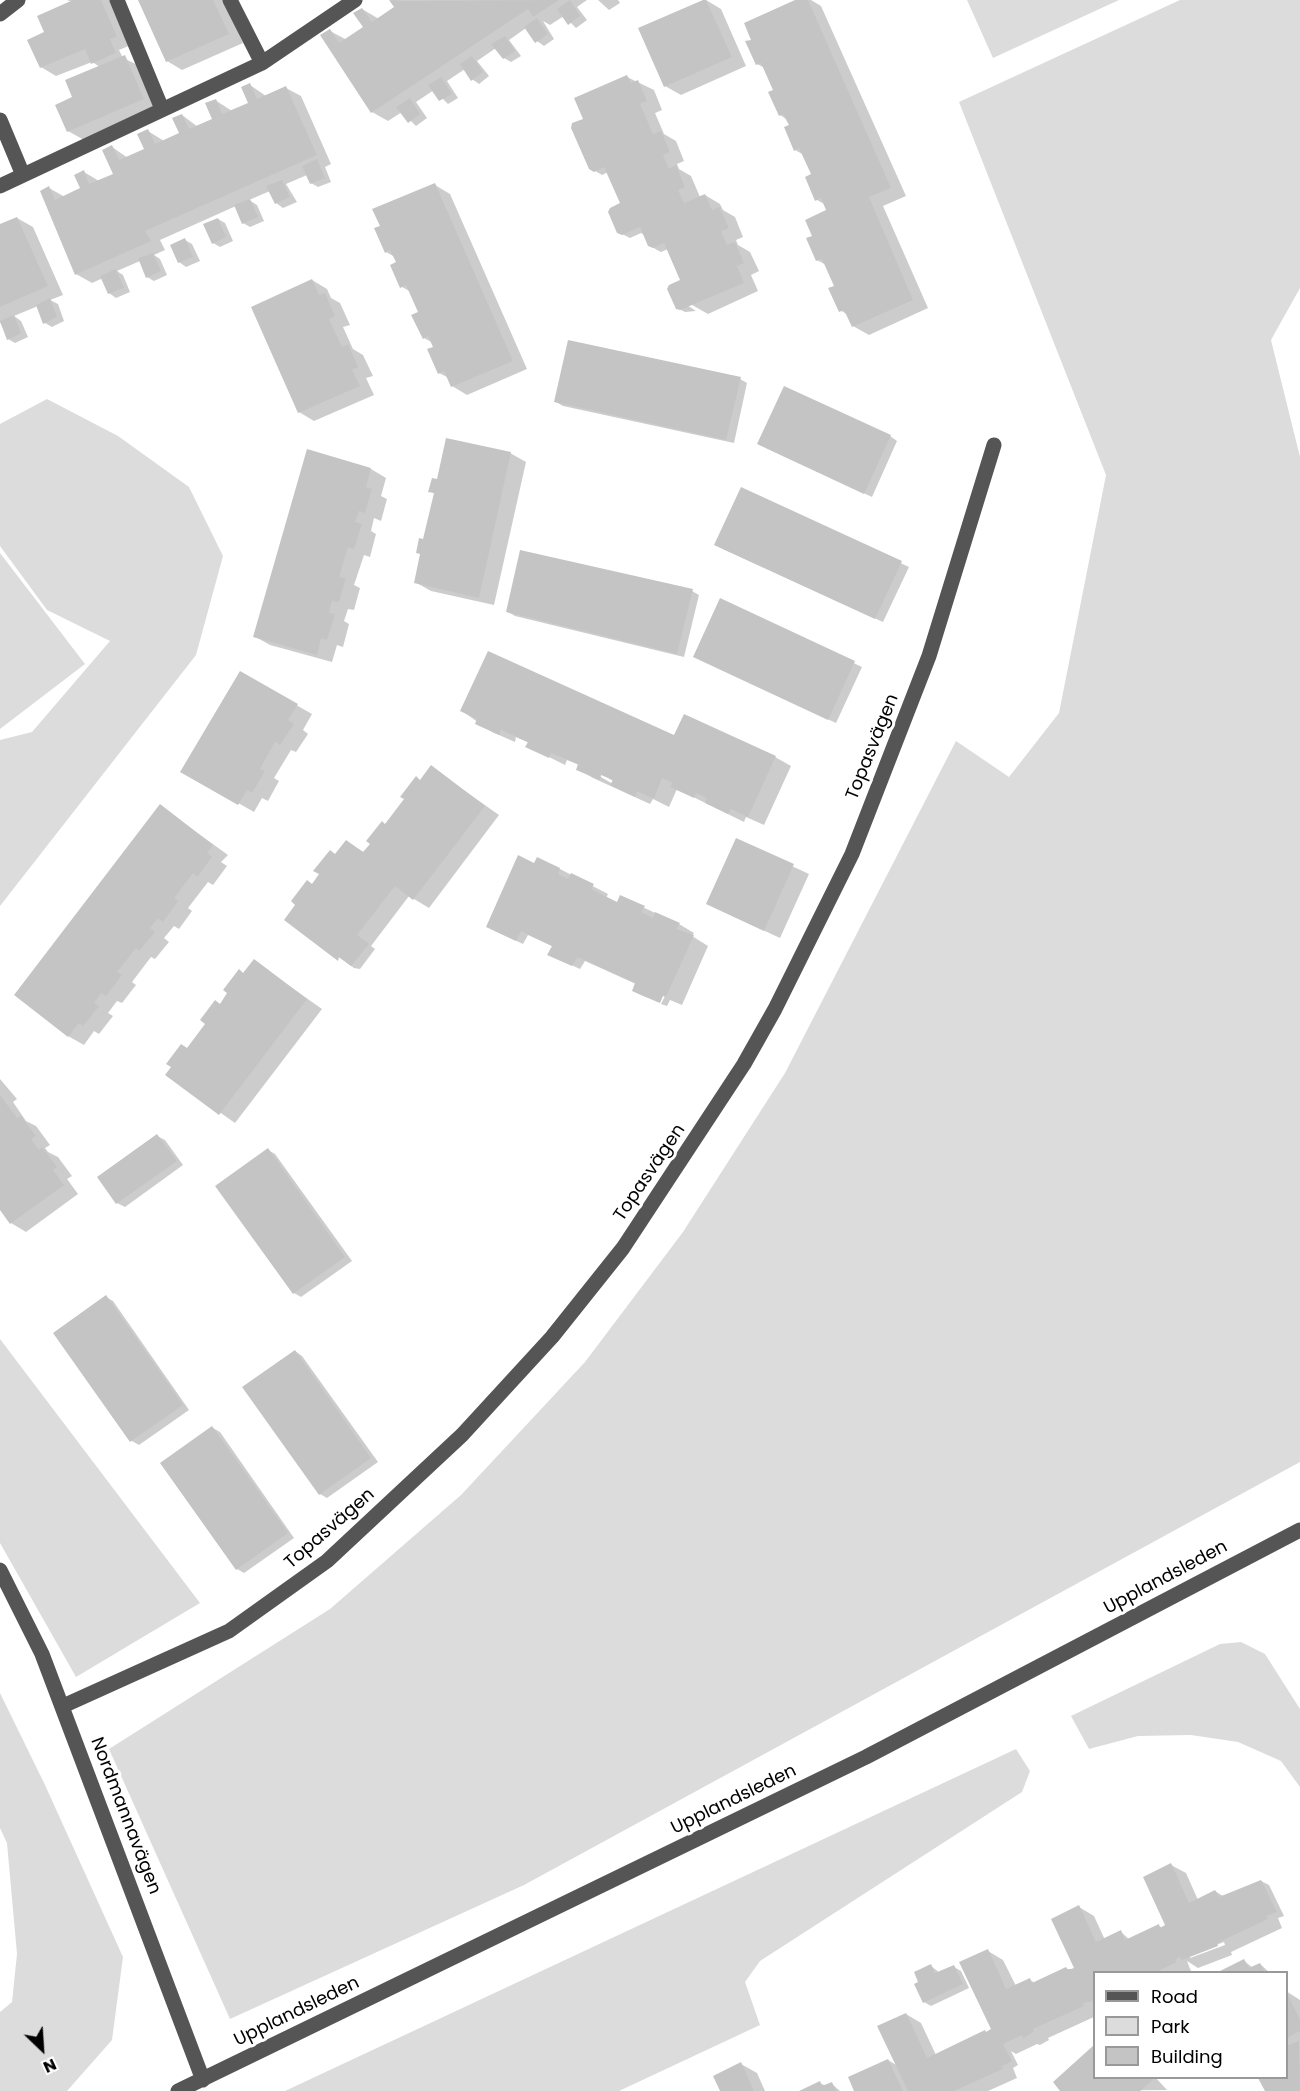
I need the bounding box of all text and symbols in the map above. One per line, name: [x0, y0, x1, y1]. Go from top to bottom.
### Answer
street label: Topasvägen: [842, 691, 904, 803]
street label: Topasvägen: [610, 1120, 690, 1226]
street label: Topasvägen: [281, 1484, 379, 1574]
street label: Upplandsleden: [1101, 1536, 1231, 1620]
street label: Nordmannavägen: [85, 1735, 165, 1897]
street label: Upplandsleden: [668, 1760, 800, 1840]
legend: [1093, 1971, 1288, 2079]
street label: Upplandsleden: [231, 1972, 363, 2052]
text: Road: [1151, 1984, 1198, 2009]
text: Park: [1151, 2014, 1190, 2039]
north arrow: [12, 2019, 72, 2079]
text: Building: [1151, 2044, 1223, 2069]
text: N: [40, 2053, 60, 2079]

